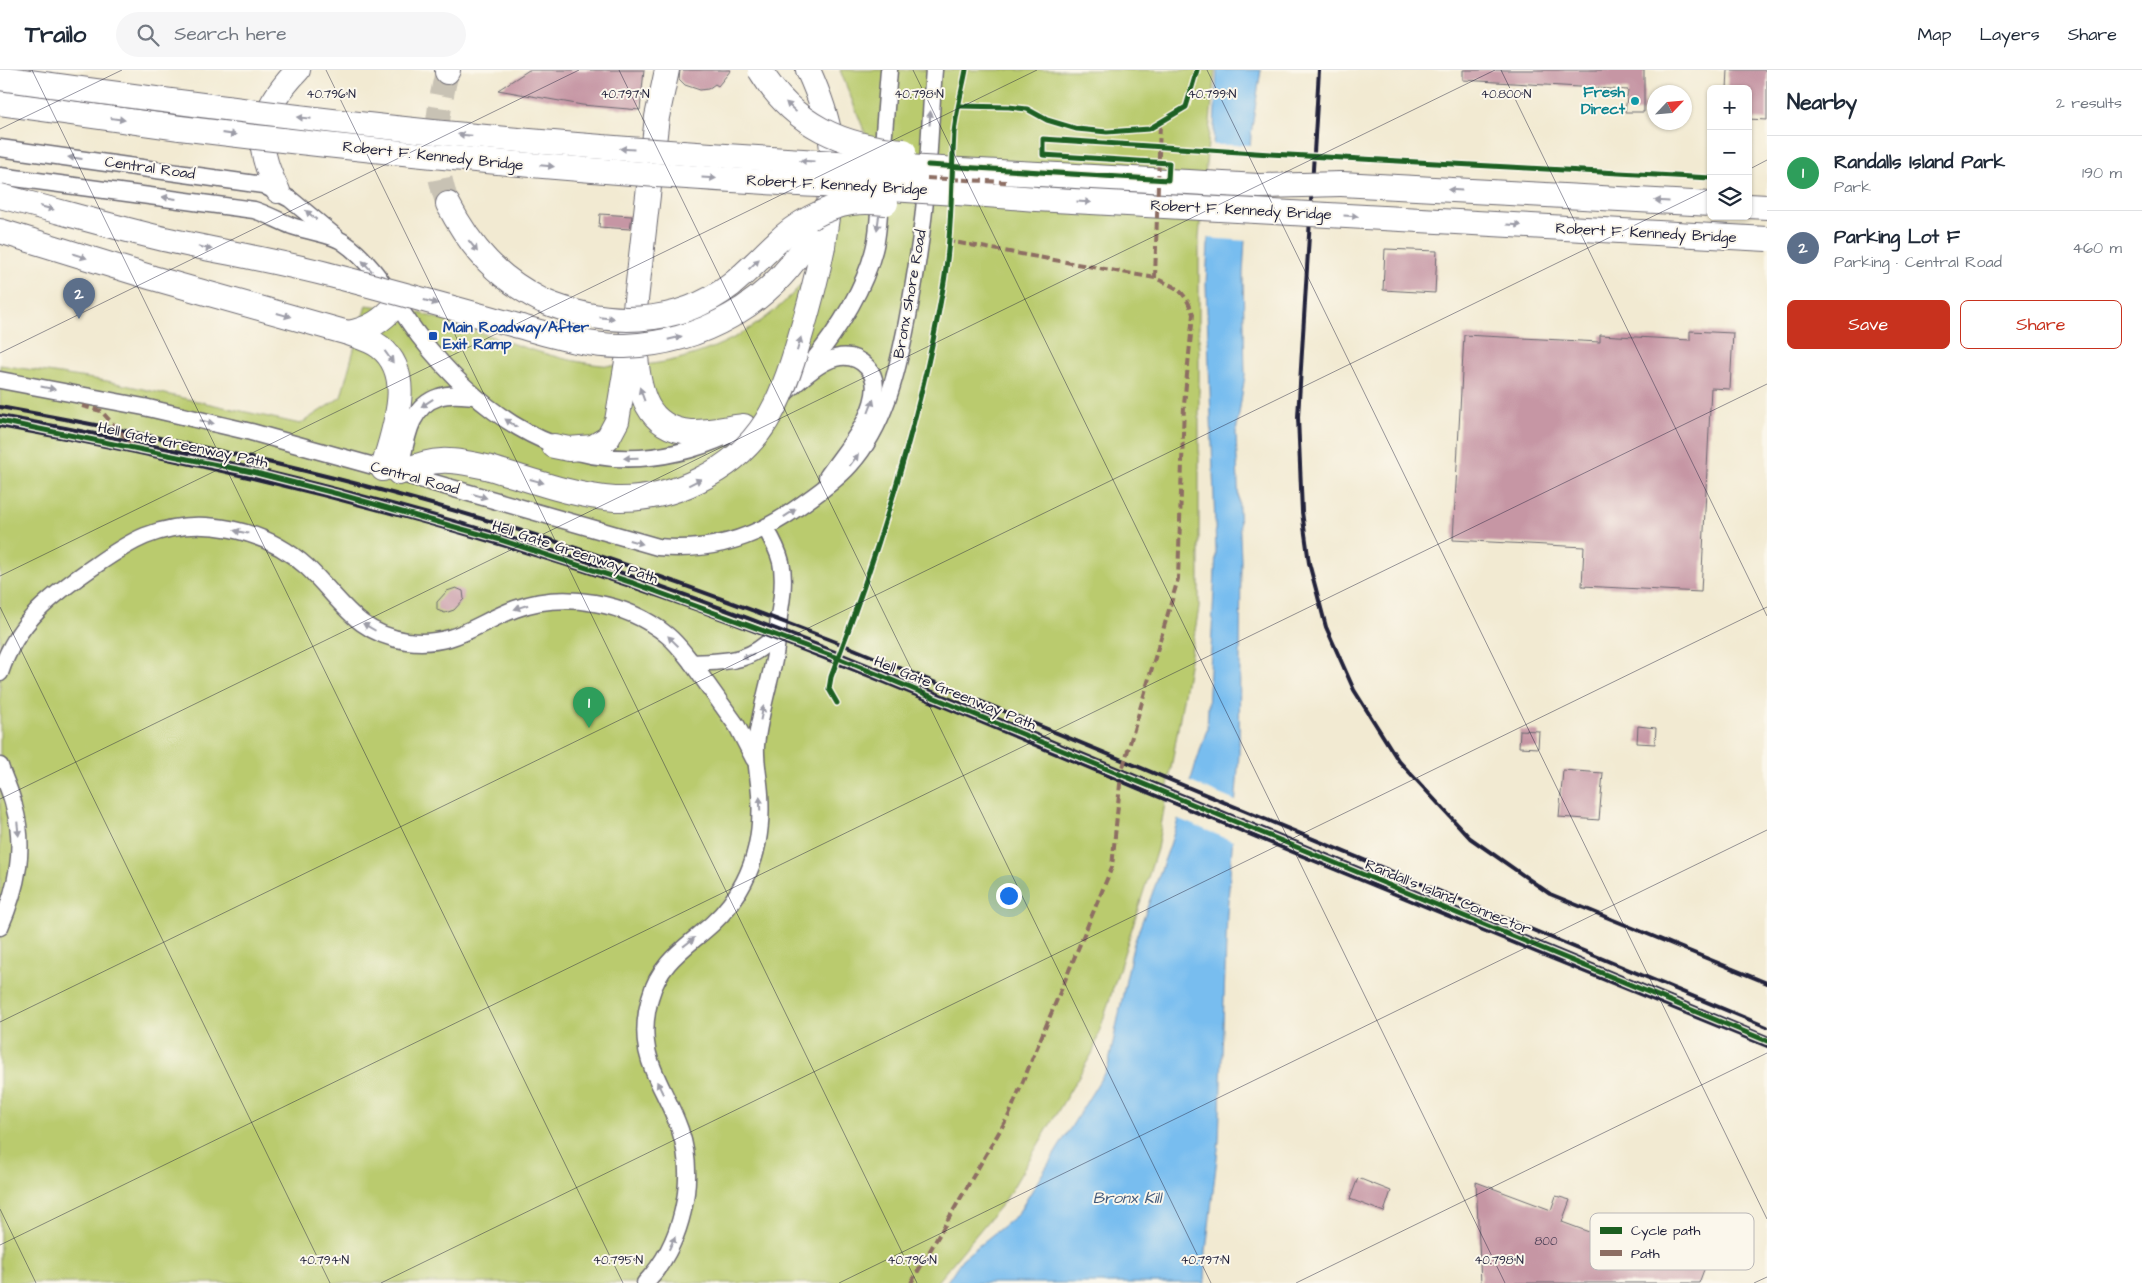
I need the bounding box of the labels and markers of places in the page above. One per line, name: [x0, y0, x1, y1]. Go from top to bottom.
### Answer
place label: Fresh Direct: [1581, 82, 1626, 120]
marker: Fresh Direct: [1629, 95, 1641, 107]
pin: 2: [63, 278, 95, 319]
place label: Main Roadway/After Exit Ramp: [443, 317, 590, 355]
marker: Main Roadway/After Exit Ramp: [427, 330, 439, 342]
pin: 1: [573, 687, 605, 728]

